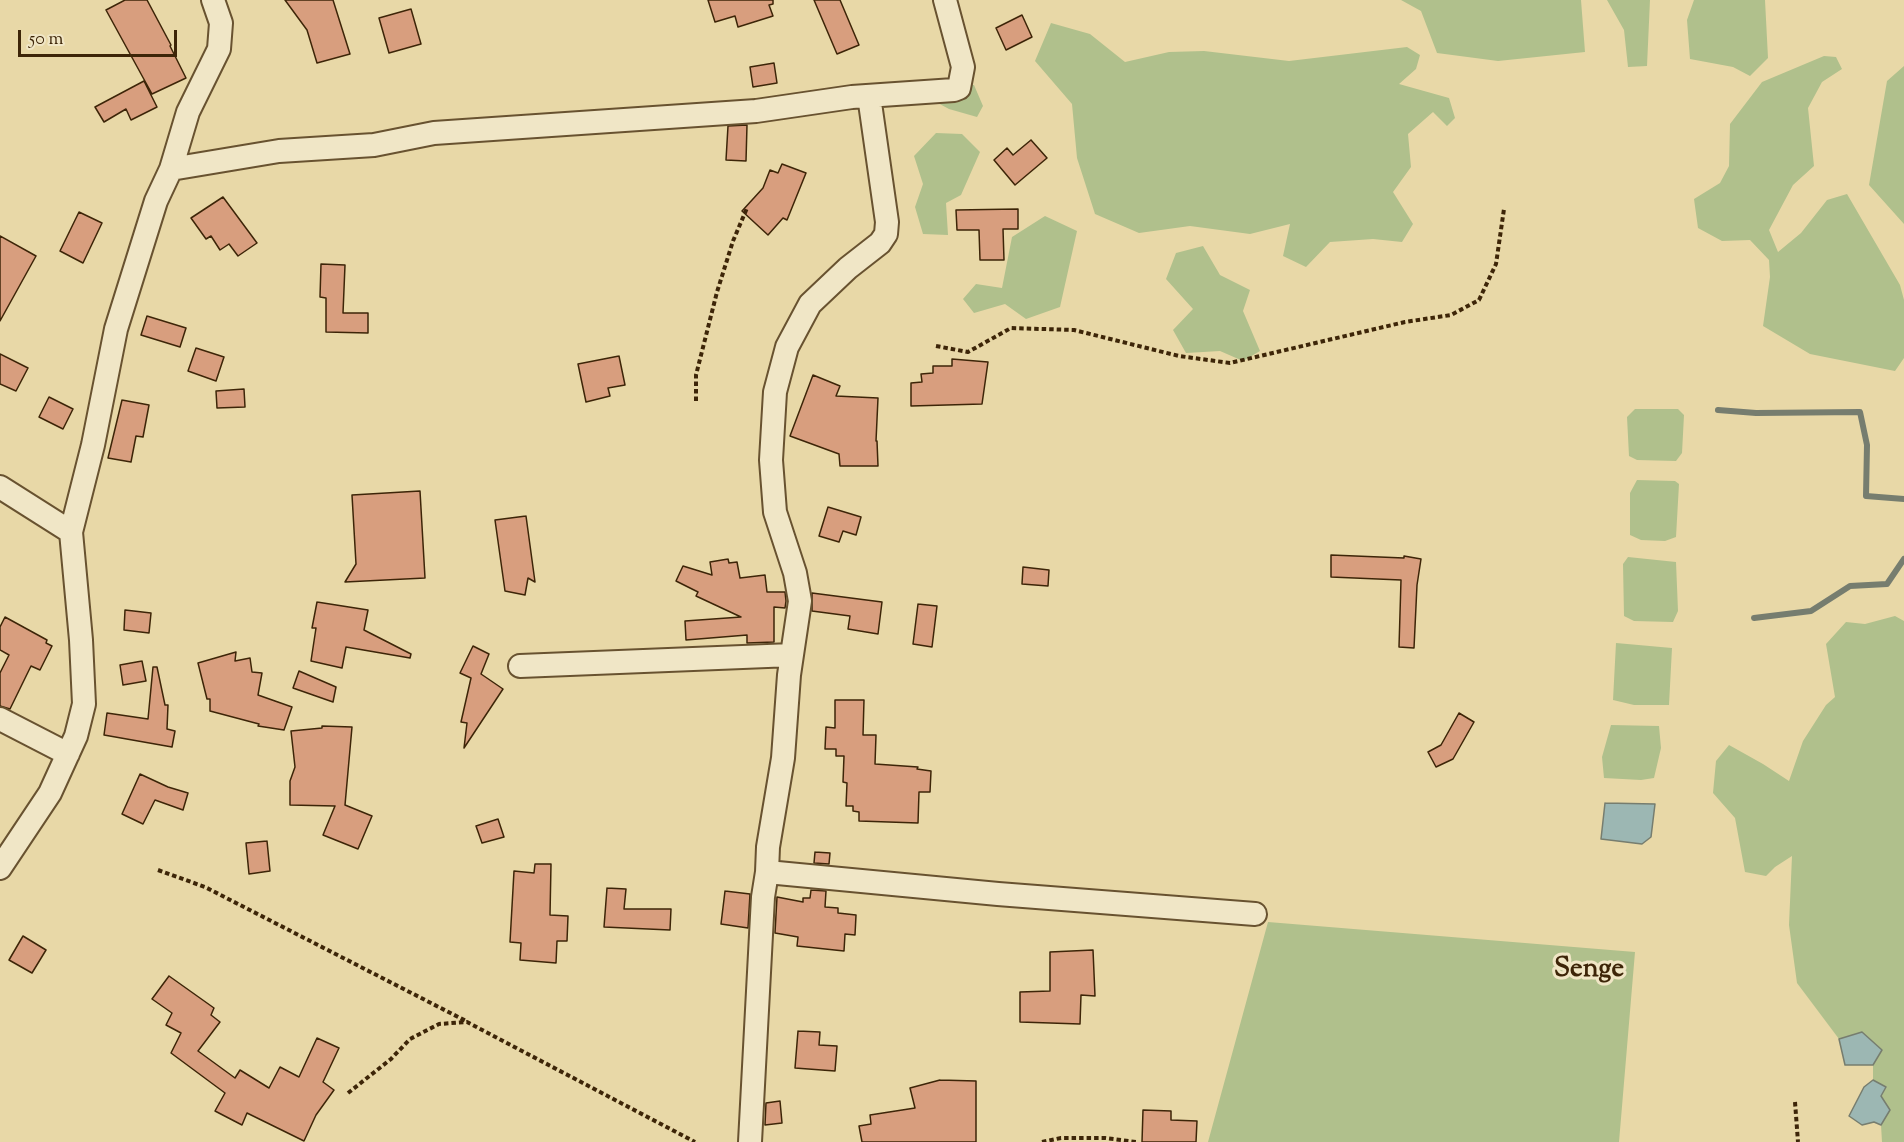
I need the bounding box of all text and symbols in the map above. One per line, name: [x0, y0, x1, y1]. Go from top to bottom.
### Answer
scale bar: [21, 18, 180, 56]
text: 50 m: [29, 27, 63, 53]
district label: Senge: [1554, 955, 1624, 987]

